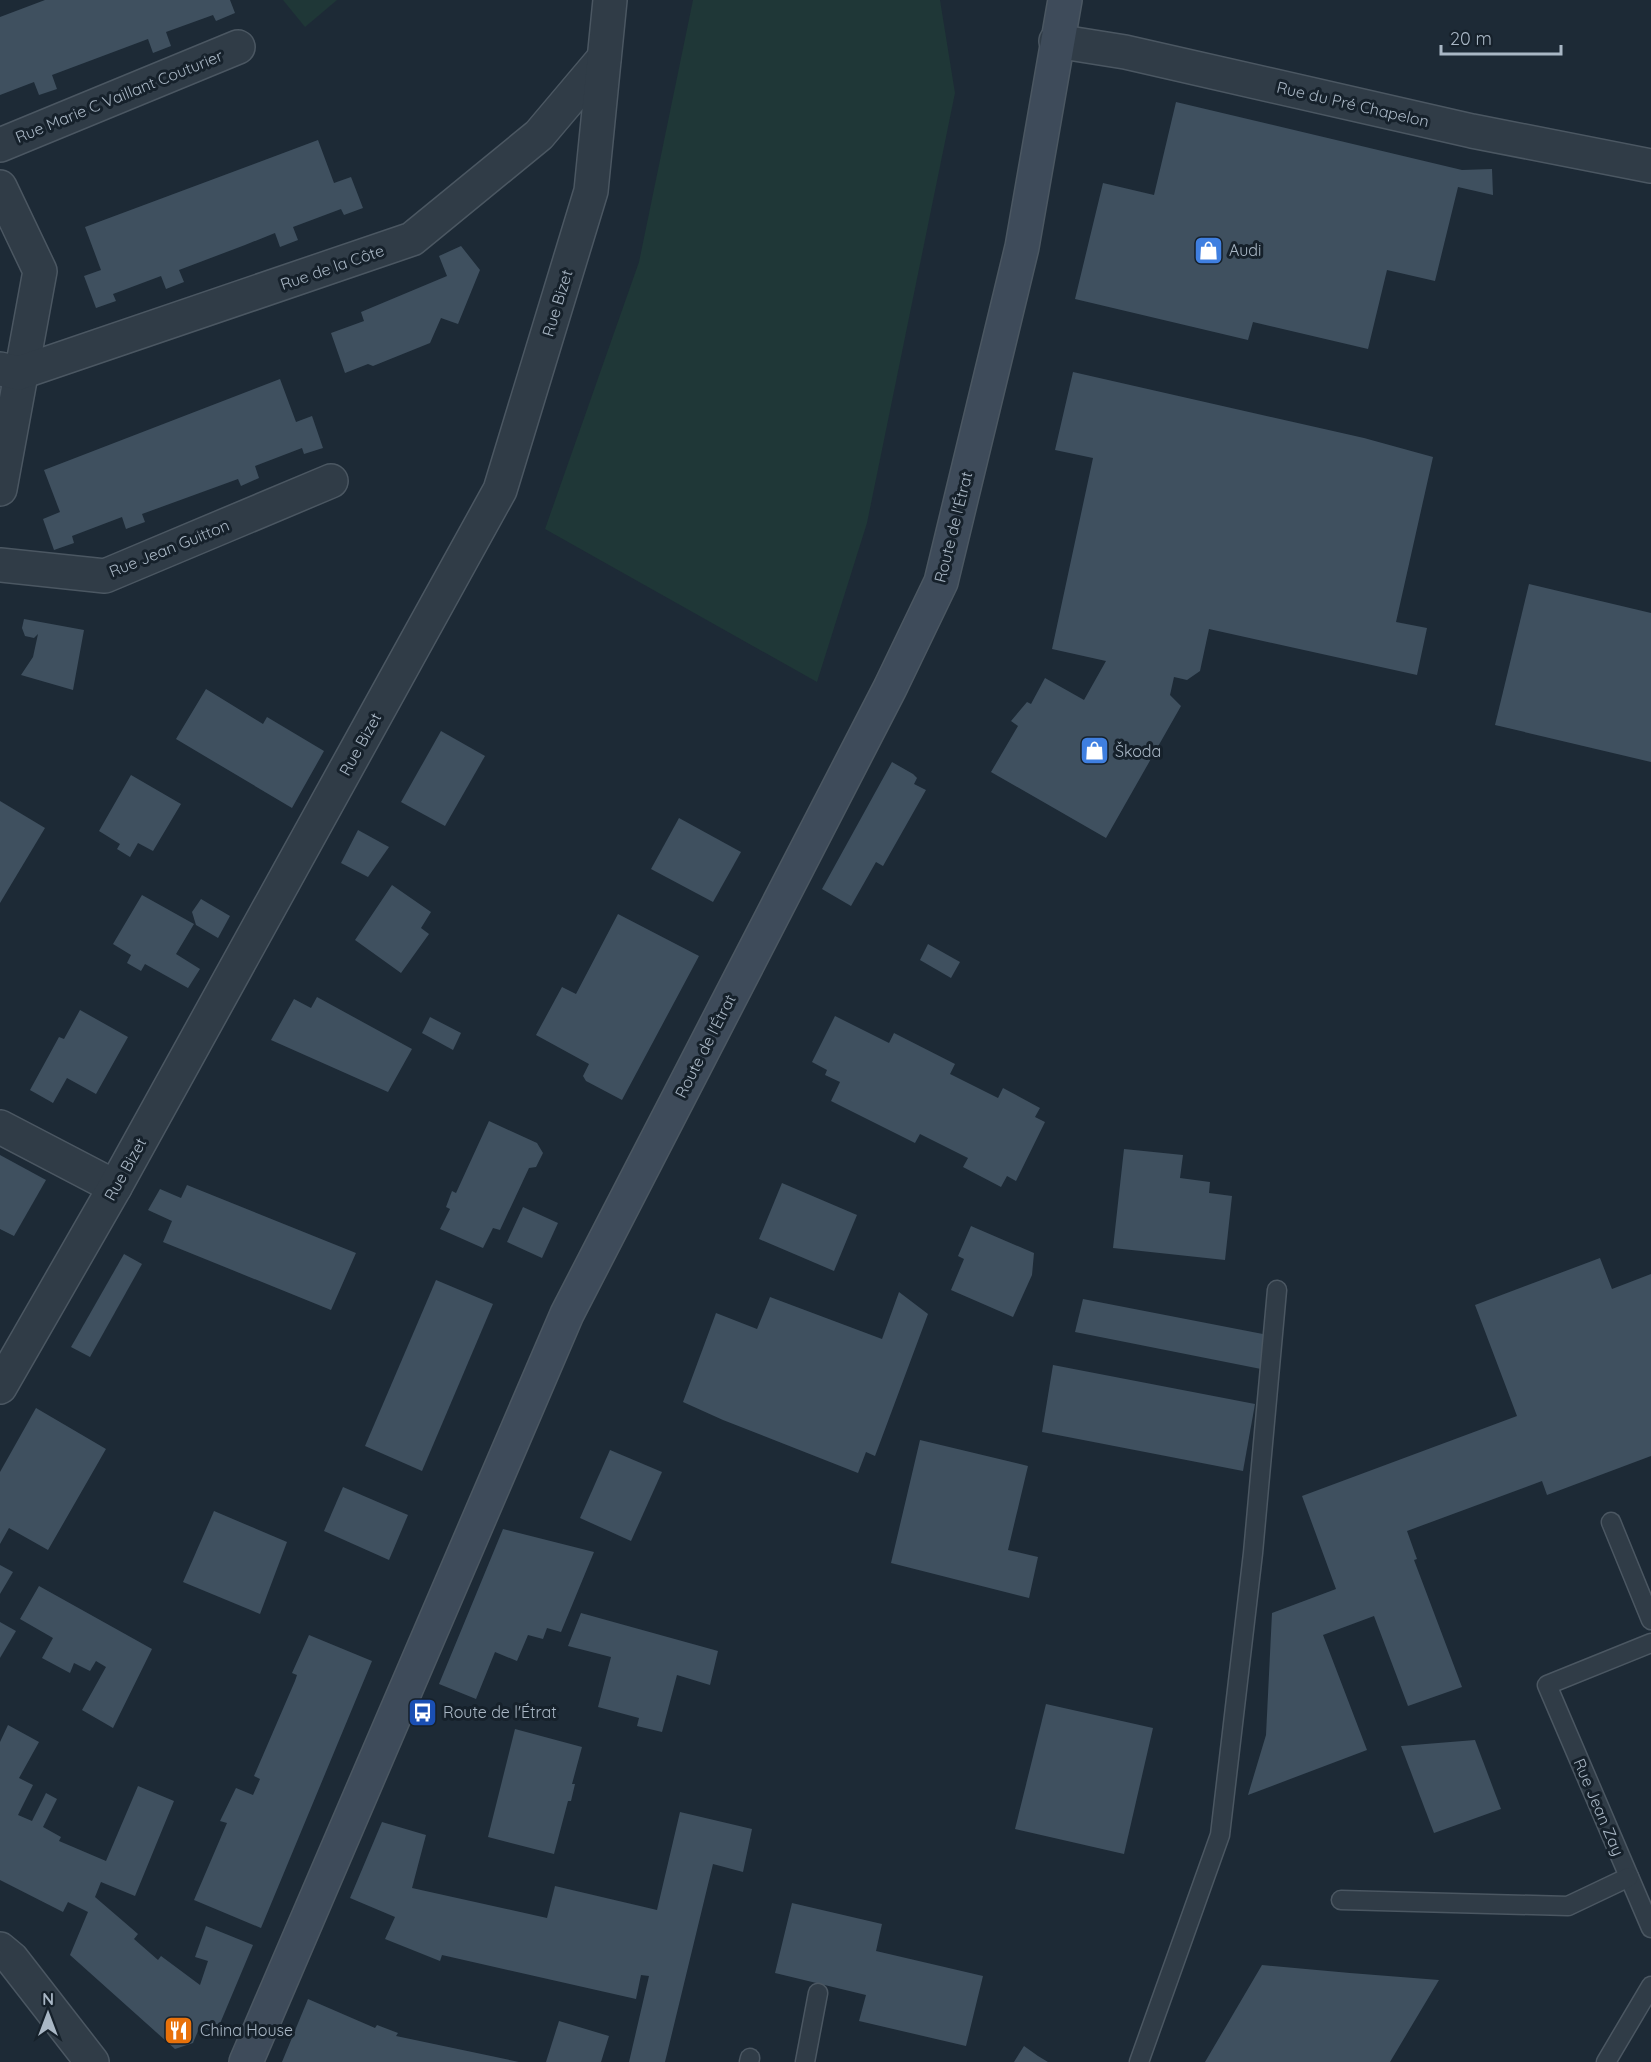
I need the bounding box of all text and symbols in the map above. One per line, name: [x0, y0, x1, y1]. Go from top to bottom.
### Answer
scale bar: [1441, 18, 1561, 56]
text: 20 m: [1450, 27, 1492, 50]
street label: Rue Marie C Vaillant Couturier: [12, 45, 226, 147]
street label: Rue du Pré Chapelon: [1275, 77, 1431, 131]
shop icon: Audi: [1192, 234, 1224, 266]
street label: Rue de la Côte: [277, 240, 387, 294]
place label: Audi: [1229, 240, 1261, 260]
street label: Rue Bizet: [537, 267, 577, 339]
street label: Route de l'Étrat: [930, 469, 976, 585]
street label: Rue Jean Guitton: [106, 515, 232, 581]
street label: Rue Bizet: [335, 709, 385, 779]
shop icon: Škoda: [1078, 735, 1110, 767]
place label: Škoda: [1115, 741, 1161, 761]
street label: Route de l'Étrat: [670, 991, 740, 1101]
street label: Rue Bizet: [100, 1134, 150, 1204]
bus stop icon: Route de l'Étrat: [406, 1696, 438, 1728]
place label: Route de l'Étrat: [443, 1702, 557, 1722]
street label: Rue Jean Zay: [1570, 1755, 1628, 1859]
north arrow: [18, 1984, 78, 2044]
text: N: [42, 1989, 54, 2009]
restaurant icon: China House: [163, 2014, 195, 2046]
place label: China House: [200, 2020, 293, 2040]

